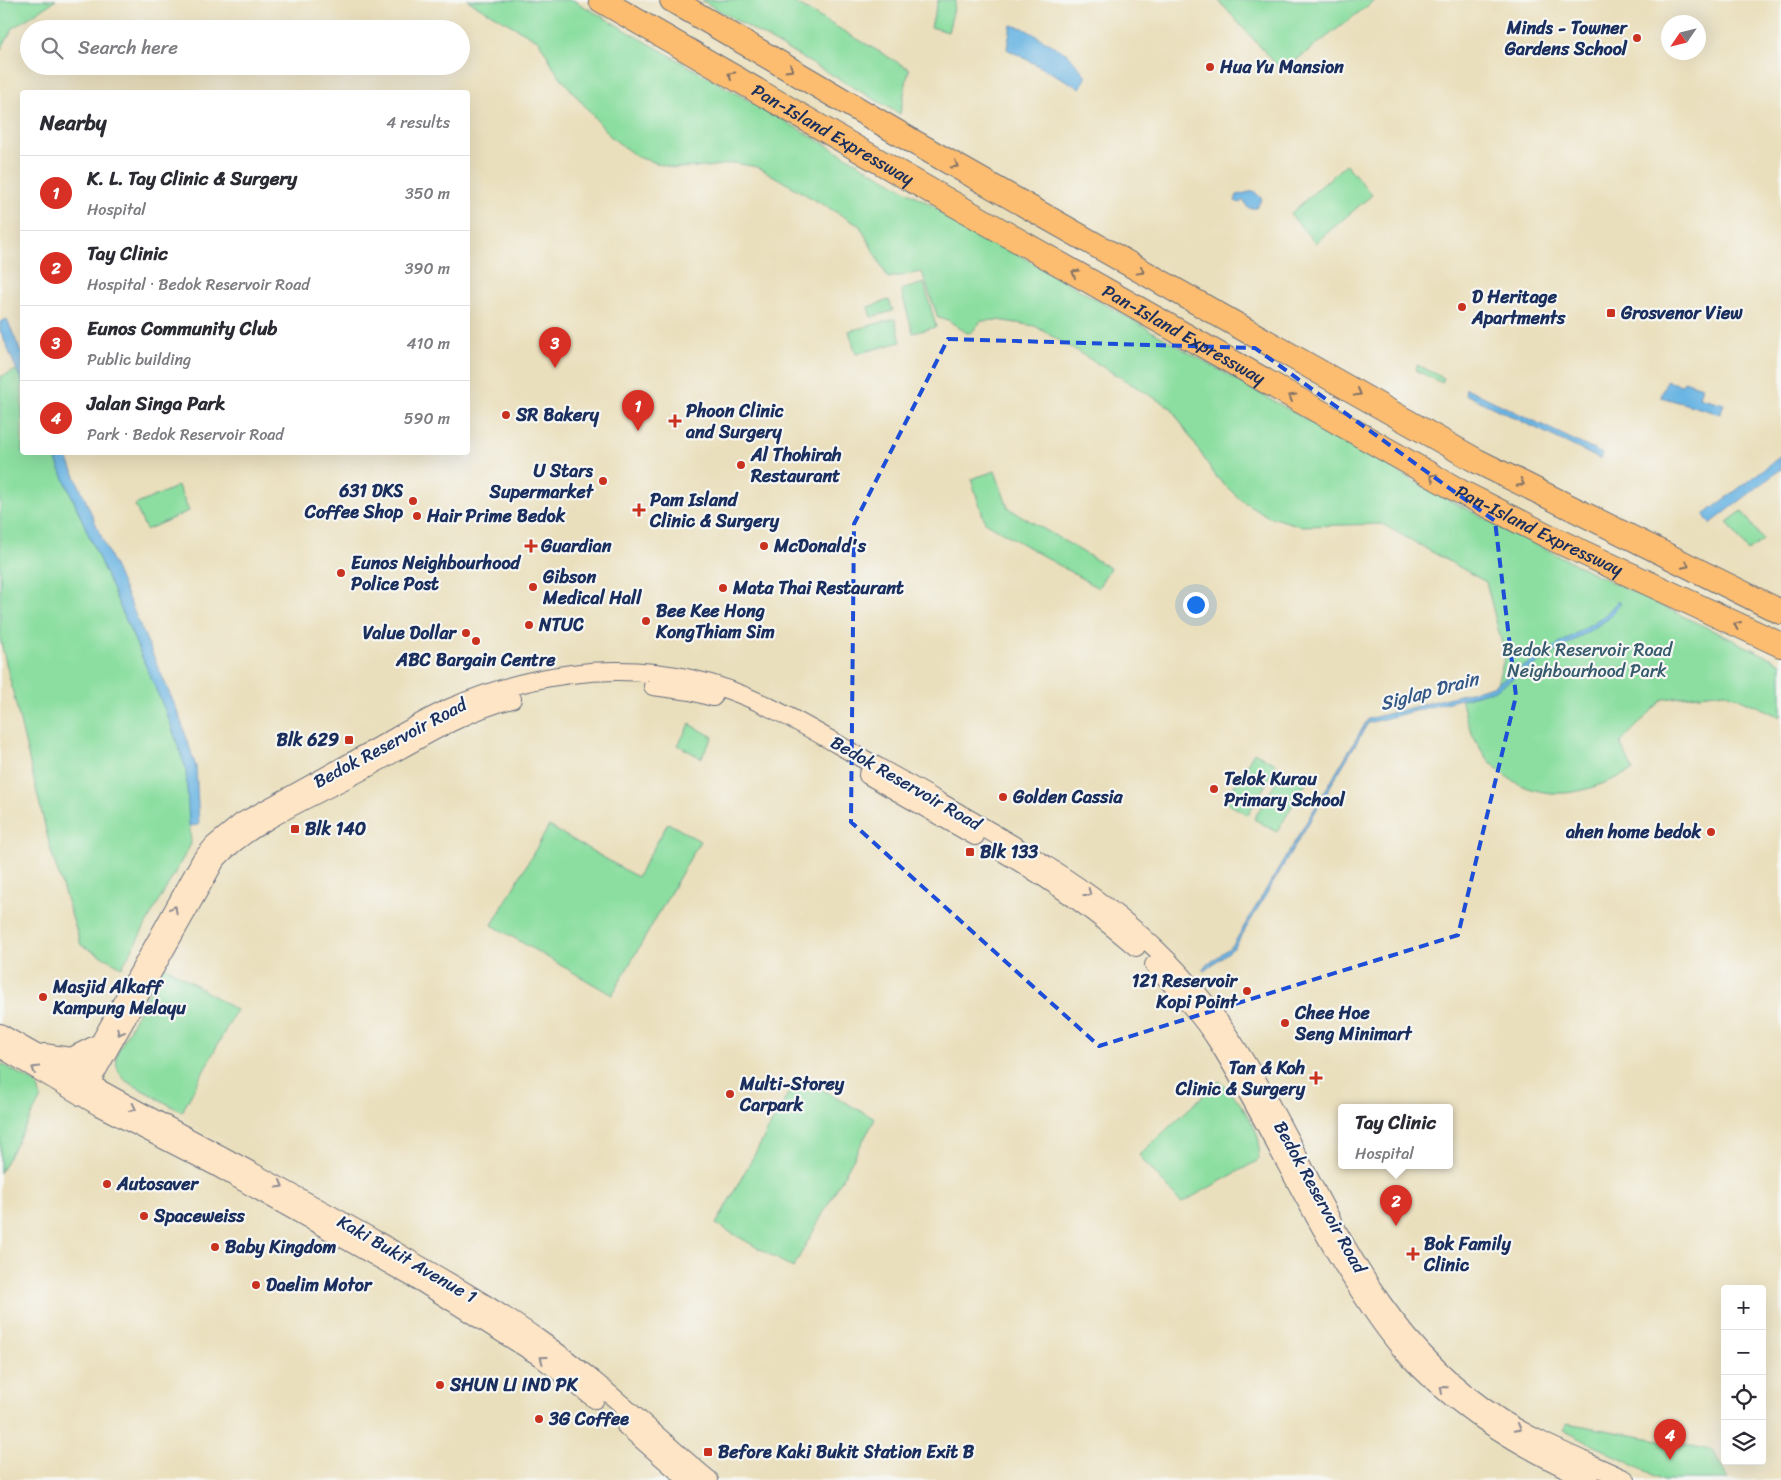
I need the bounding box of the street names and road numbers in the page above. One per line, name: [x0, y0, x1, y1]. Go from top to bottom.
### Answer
street label: Pan-Island Expressway: [745, 75, 921, 195]
street label: Pan-Island Expressway: [1096, 275, 1272, 394]
street label: Pan-Island Expressway: [1450, 476, 1629, 585]
street label: Bedok Reservoir Road: [307, 688, 474, 797]
street label: Bedok Reservoir Road: [824, 727, 989, 840]
street label: Bedok Reservoir Road: [1265, 1115, 1376, 1281]
street label: Kaki Bukit Avenue 1: [331, 1206, 483, 1312]

